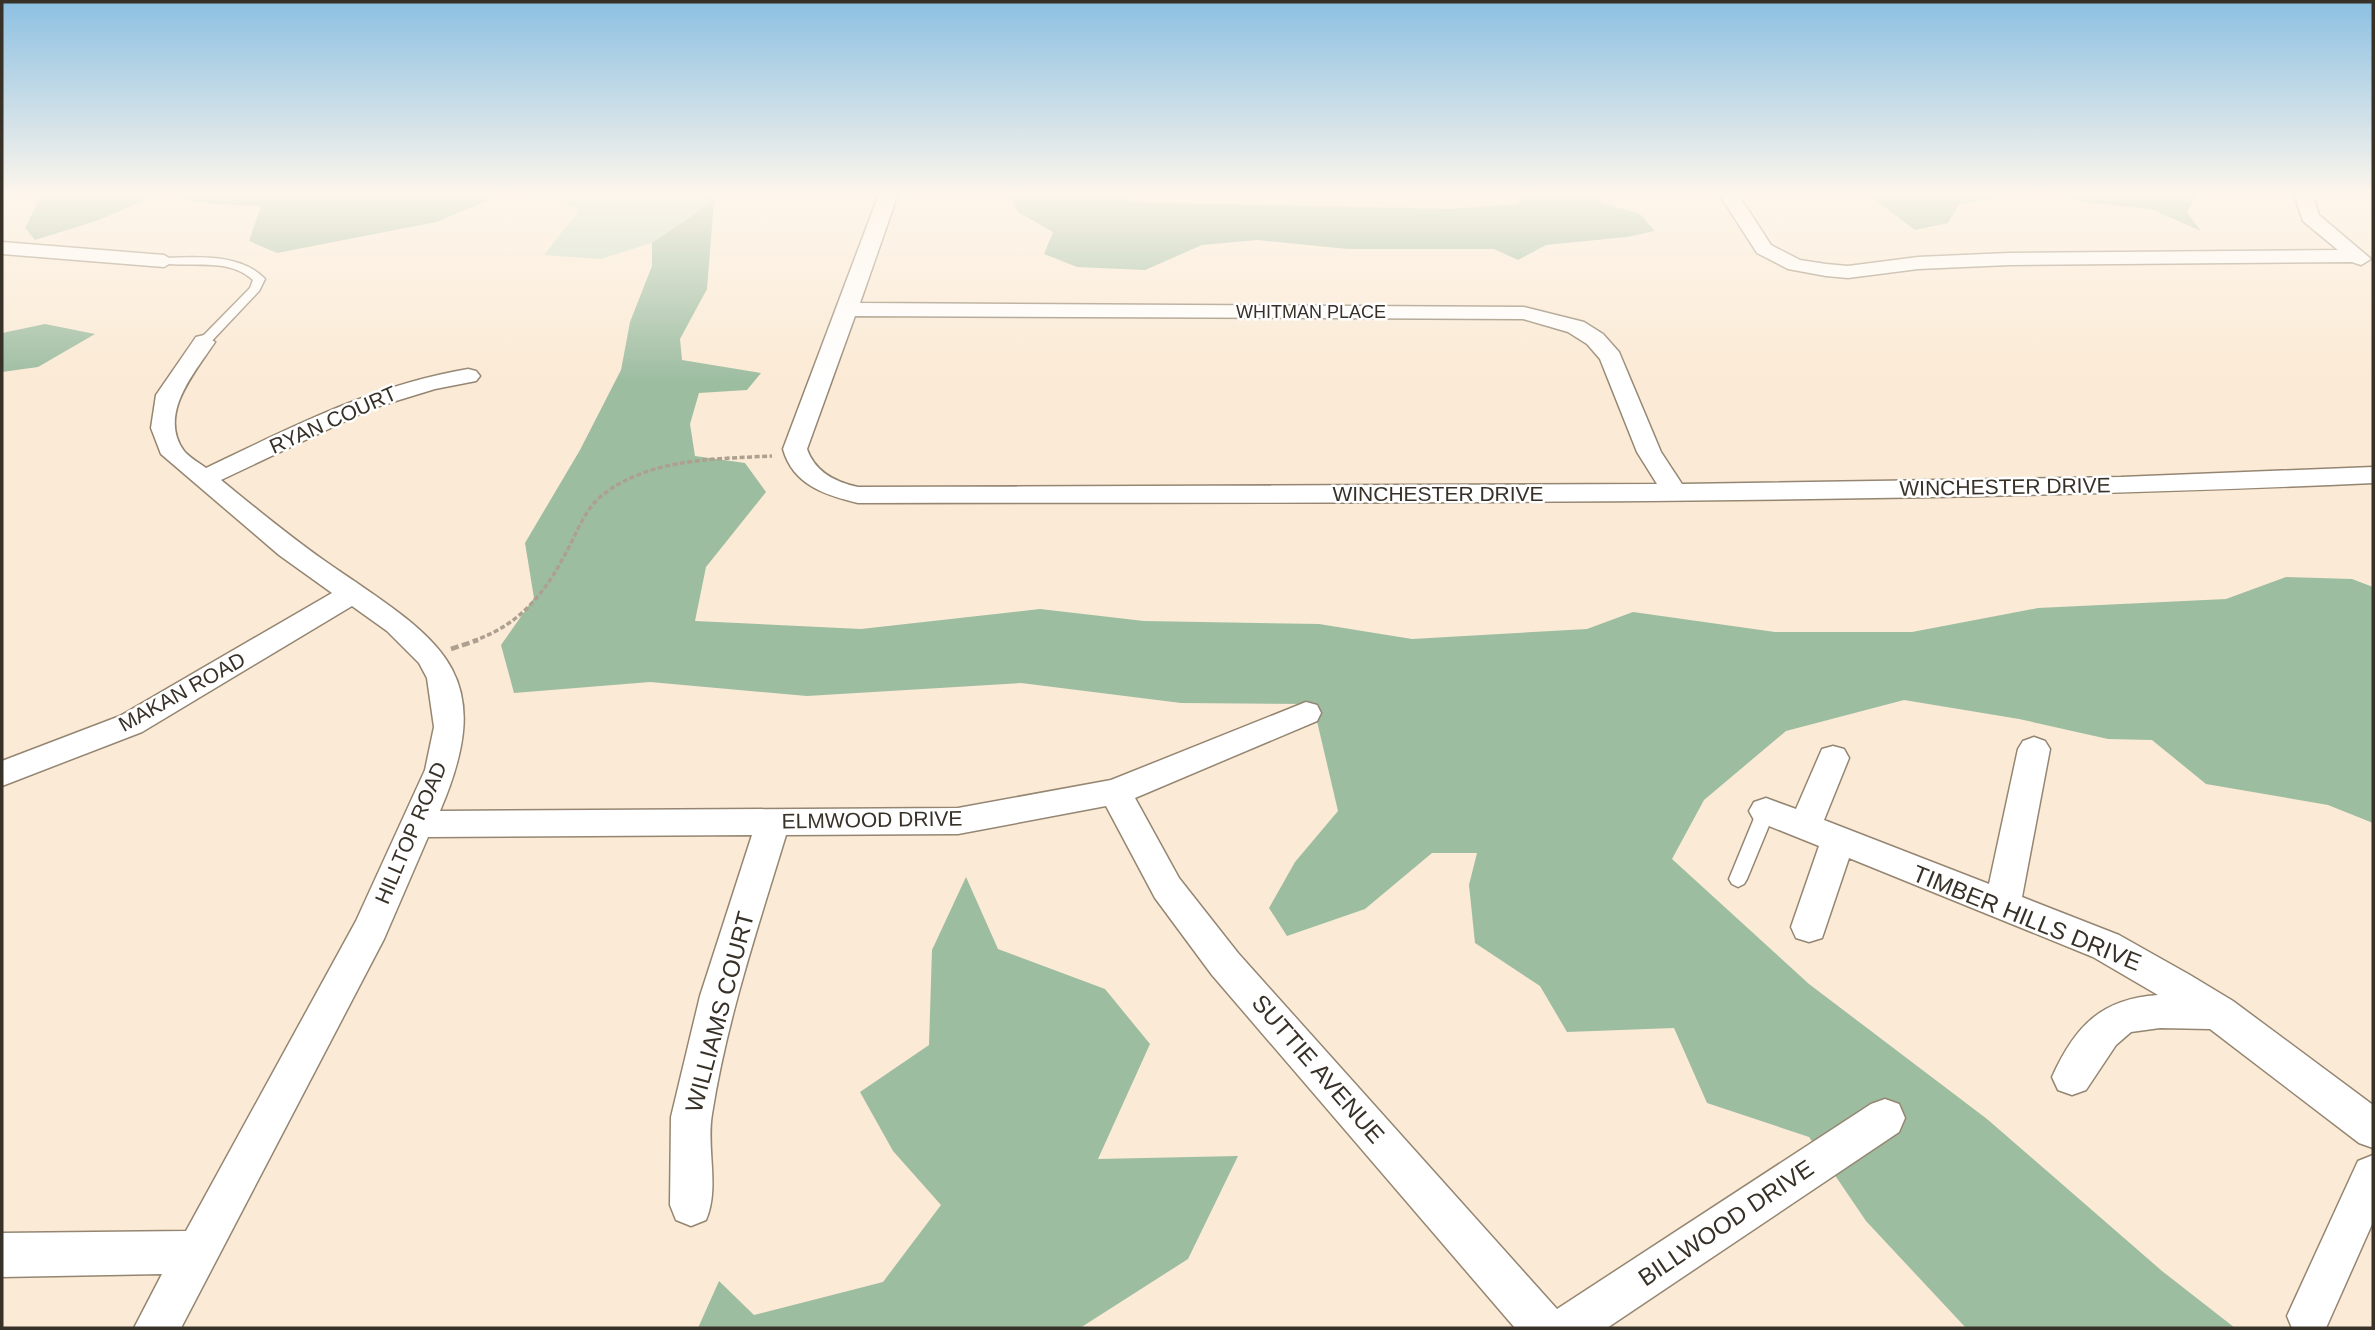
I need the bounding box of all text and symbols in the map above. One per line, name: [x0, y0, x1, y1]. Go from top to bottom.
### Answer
street label: WHITMAN PLACE: [1236, 302, 1386, 322]
street label: RYAN COURT: [266, 381, 400, 458]
street label: WINCHESTER DRIVE: [1899, 473, 2111, 500]
street label: WINCHESTER DRIVE: [1332, 482, 1544, 505]
street label: MAKAN ROAD: [114, 647, 249, 736]
street label: HILLTOP ROAD: [370, 758, 451, 907]
street label: ELMWOOD DRIVE: [781, 806, 963, 833]
street label: TIMBER HILLS DRIVE: [1909, 859, 2145, 976]
street label: WILLIAMS COURT: [680, 908, 759, 1115]
street label: SUTTIE AVENUE: [1247, 989, 1390, 1148]
street label: BILLWOOD DRIVE: [1633, 1154, 1818, 1291]

